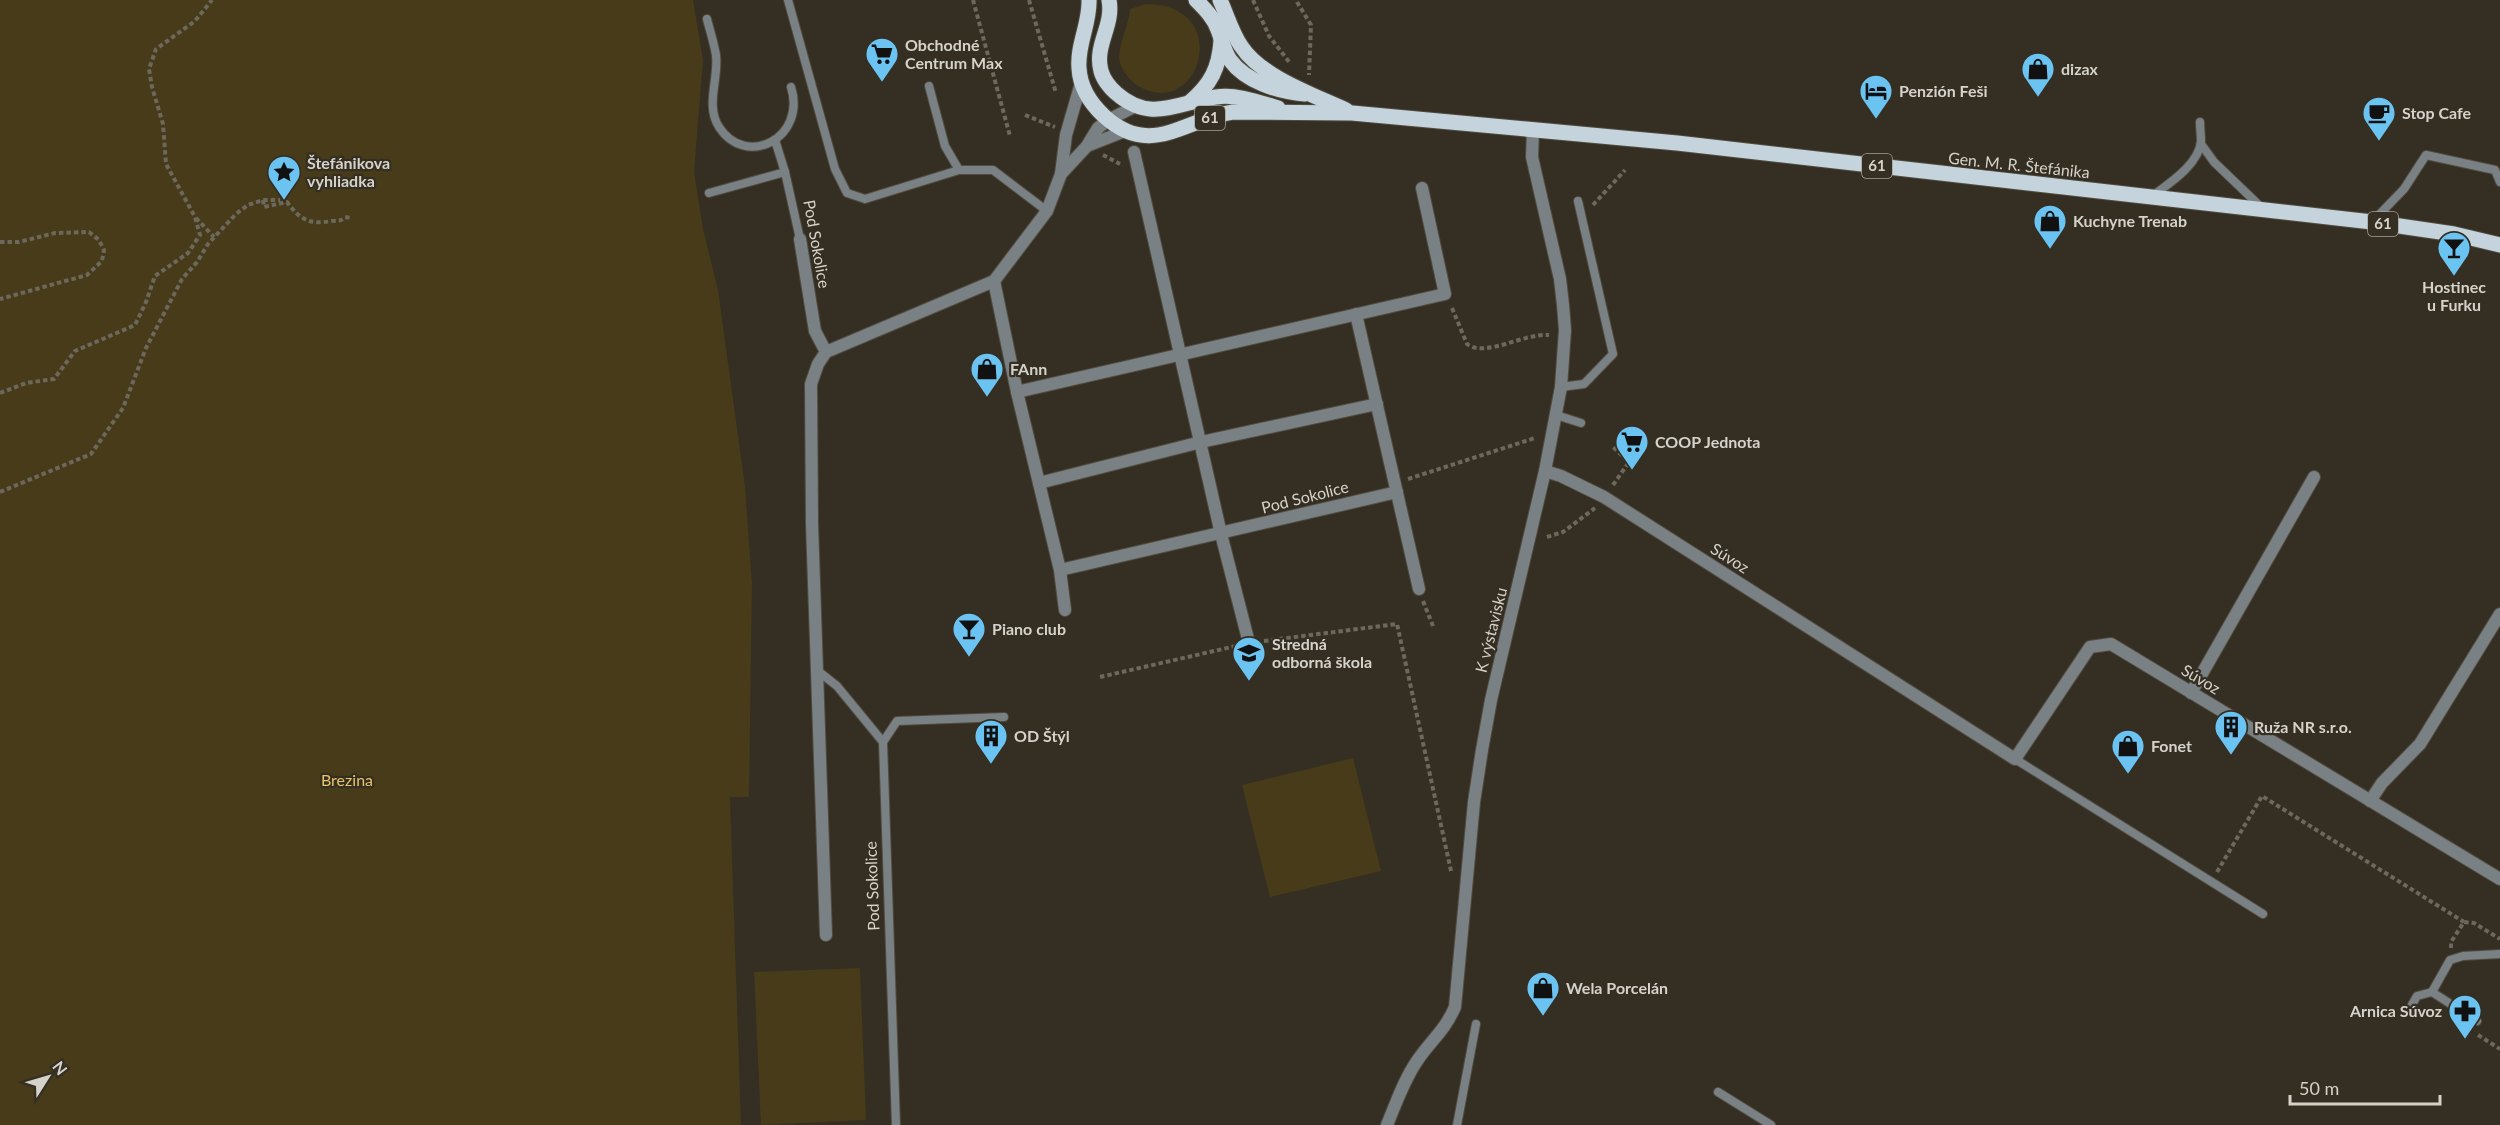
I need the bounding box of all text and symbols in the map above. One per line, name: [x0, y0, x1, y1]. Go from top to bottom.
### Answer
place label: Obchodné Centrum Max: [905, 35, 1003, 72]
supermarket icon: Obchodné Centrum Max: [864, 36, 900, 83]
shop icon: dizax: [2020, 51, 2056, 98]
place label: dizax: [2061, 59, 2099, 78]
hotel icon: Penzión Feši: [1858, 73, 1894, 120]
place label: Penzión Feši: [1899, 81, 1988, 100]
cafe icon: Stop Cafe: [2361, 95, 2397, 142]
place label: Stop Cafe: [2402, 103, 2472, 122]
road number: 61: [1195, 106, 1225, 130]
street label: Gen. M. R. Štefánika: [1947, 148, 2091, 181]
place label: Štefánikova vyhliadka: [307, 153, 390, 190]
place icon: Štefánikova vyhliadka: [266, 154, 302, 201]
road number: 61: [1862, 154, 1892, 178]
street label: Pod Sokolice: [800, 198, 835, 290]
shop icon: Kuchyne Trenab: [2032, 203, 2068, 250]
place label: Kuchyne Trenab: [2073, 211, 2187, 230]
road number: 61: [2368, 212, 2398, 236]
bar icon: Hostinec u Furku: [2436, 230, 2472, 277]
place label: Hostinec u Furku: [2422, 277, 2486, 314]
shop icon: FAnn: [969, 351, 1005, 398]
place label: FAnn: [1010, 359, 1047, 378]
supermarket icon: COOP Jednota: [1614, 424, 1650, 471]
place label: COOP Jednota: [1655, 432, 1760, 451]
street label: Pod Sokolice: [1259, 476, 1351, 517]
street label: Súvoz: [1708, 538, 1753, 577]
street label: K výstavisku: [1471, 585, 1510, 674]
bar icon: Piano club: [951, 611, 987, 658]
place label: Piano club: [992, 619, 1066, 638]
place label: Stredná odborná škola: [1272, 634, 1372, 671]
school or university icon: Stredná odborná škola: [1231, 635, 1267, 682]
street label: Súvoz: [2179, 660, 2224, 697]
building icon: Ruža NR s.r.o.: [2213, 709, 2249, 756]
place label: Ruža NR s.r.o.: [2254, 717, 2352, 736]
building icon: OD Štýl: [973, 718, 1009, 765]
place label: OD Štýl: [1014, 726, 1070, 745]
shop icon: Fonet: [2110, 728, 2146, 775]
place label: Fonet: [2151, 736, 2192, 755]
park label: Brezina: [321, 770, 373, 789]
street label: Pod Sokolice: [860, 841, 883, 931]
shop icon: Wela Porcelán: [1525, 970, 1561, 1017]
place label: Wela Porcelán: [1566, 978, 1668, 997]
pharmacy icon: Arnica Súvoz: [2447, 993, 2483, 1040]
place label: Arnica Súvoz: [2349, 1001, 2442, 1020]
north arrow: [18, 1047, 78, 1107]
text: N: [49, 1057, 72, 1078]
scale bar: [2290, 1068, 2440, 1106]
text: 50 m: [2299, 1077, 2339, 1099]

